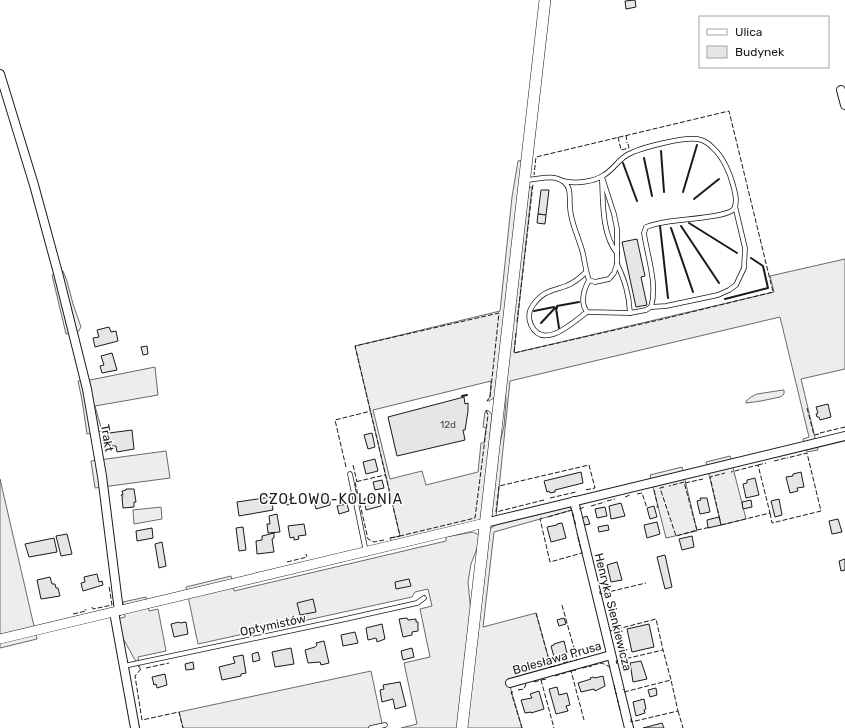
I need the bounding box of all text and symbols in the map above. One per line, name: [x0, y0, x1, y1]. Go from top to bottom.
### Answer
legend: [699, 16, 829, 68]
text: Ulica: [735, 25, 762, 39]
text: Budynek: [735, 45, 785, 59]
house number: 12d: [440, 419, 456, 431]
street label: Trakt: [98, 423, 116, 453]
district label: CZOŁOWO-KOLONIA: [259, 491, 403, 508]
street label: Henryka Sienkiewicza: [592, 551, 634, 673]
street label: Optymistów: [239, 611, 308, 639]
street label: Bolesława Prusa: [511, 639, 603, 677]

